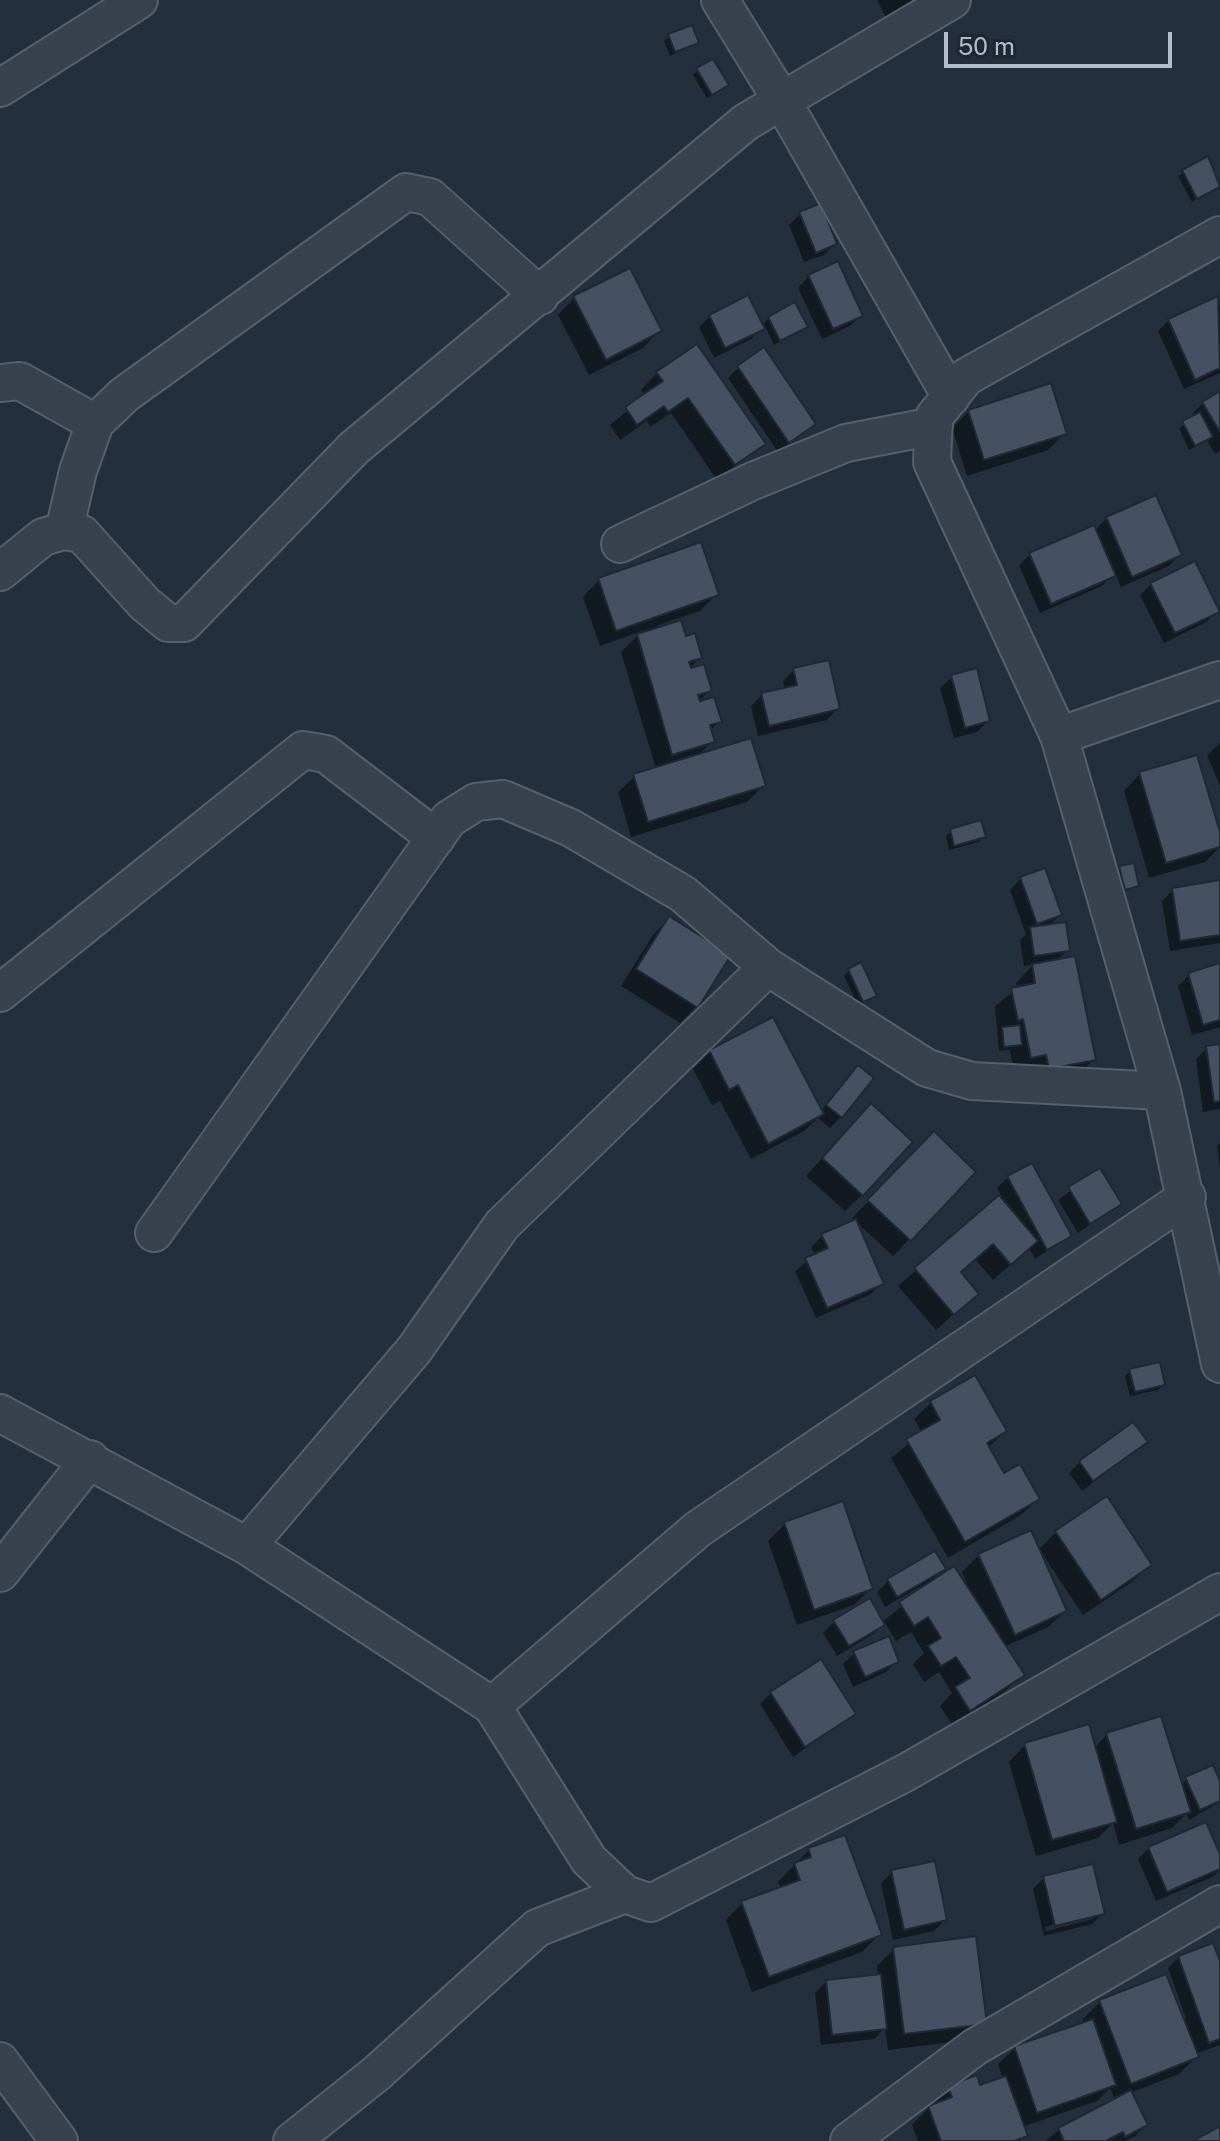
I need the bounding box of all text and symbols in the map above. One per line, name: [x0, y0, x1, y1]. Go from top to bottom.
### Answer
scale bar: [948, 16, 1176, 66]
text: 50 m: [958, 32, 1015, 60]

